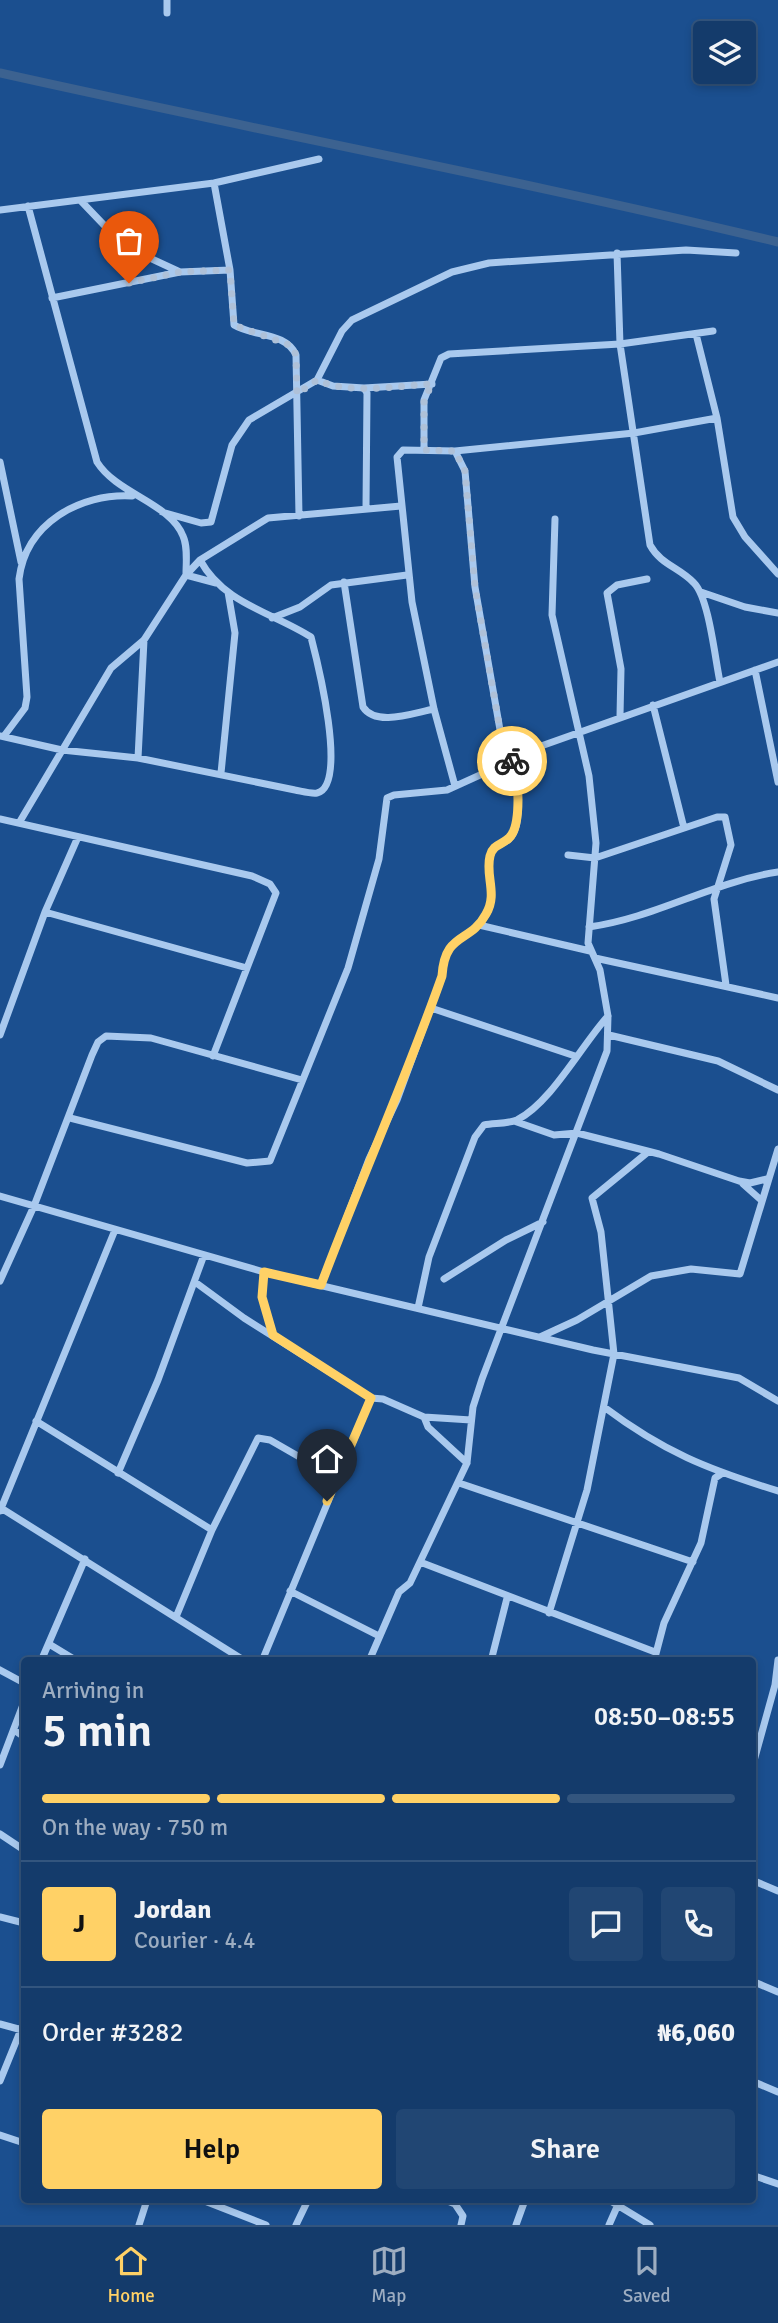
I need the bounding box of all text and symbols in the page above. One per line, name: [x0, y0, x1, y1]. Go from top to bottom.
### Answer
map controls: [693, 21, 756, 84]
button: layers: [693, 21, 756, 84]
pin: [99, 211, 159, 283]
icon: bag: [110, 222, 148, 260]
courier: [477, 726, 547, 796]
icon: bike: [493, 742, 531, 780]
pin: [297, 1429, 357, 1501]
icon: home: [308, 1440, 346, 1478]
text: Arriving in: [42, 1676, 144, 1705]
text: 08:50–08:55: [594, 1701, 735, 1733]
text: 5 min: [42, 1703, 152, 1759]
text: On the way · 750 m: [42, 1813, 228, 1842]
button: chat: [569, 1887, 643, 1961]
button: phone: [661, 1887, 735, 1961]
text: Jordan: [134, 1894, 211, 1926]
text: J: [73, 1908, 85, 1940]
text: Courier · 4.4: [134, 1926, 255, 1955]
text: Order #3282: [42, 2017, 183, 2049]
text: ₦6,060: [657, 2017, 735, 2049]
button: Help: [42, 2109, 382, 2189]
button: Share: [396, 2109, 735, 2189]
tab: Home: [107, 2242, 155, 2308]
tab: Map: [370, 2242, 408, 2308]
tab: Saved: [623, 2242, 671, 2308]

